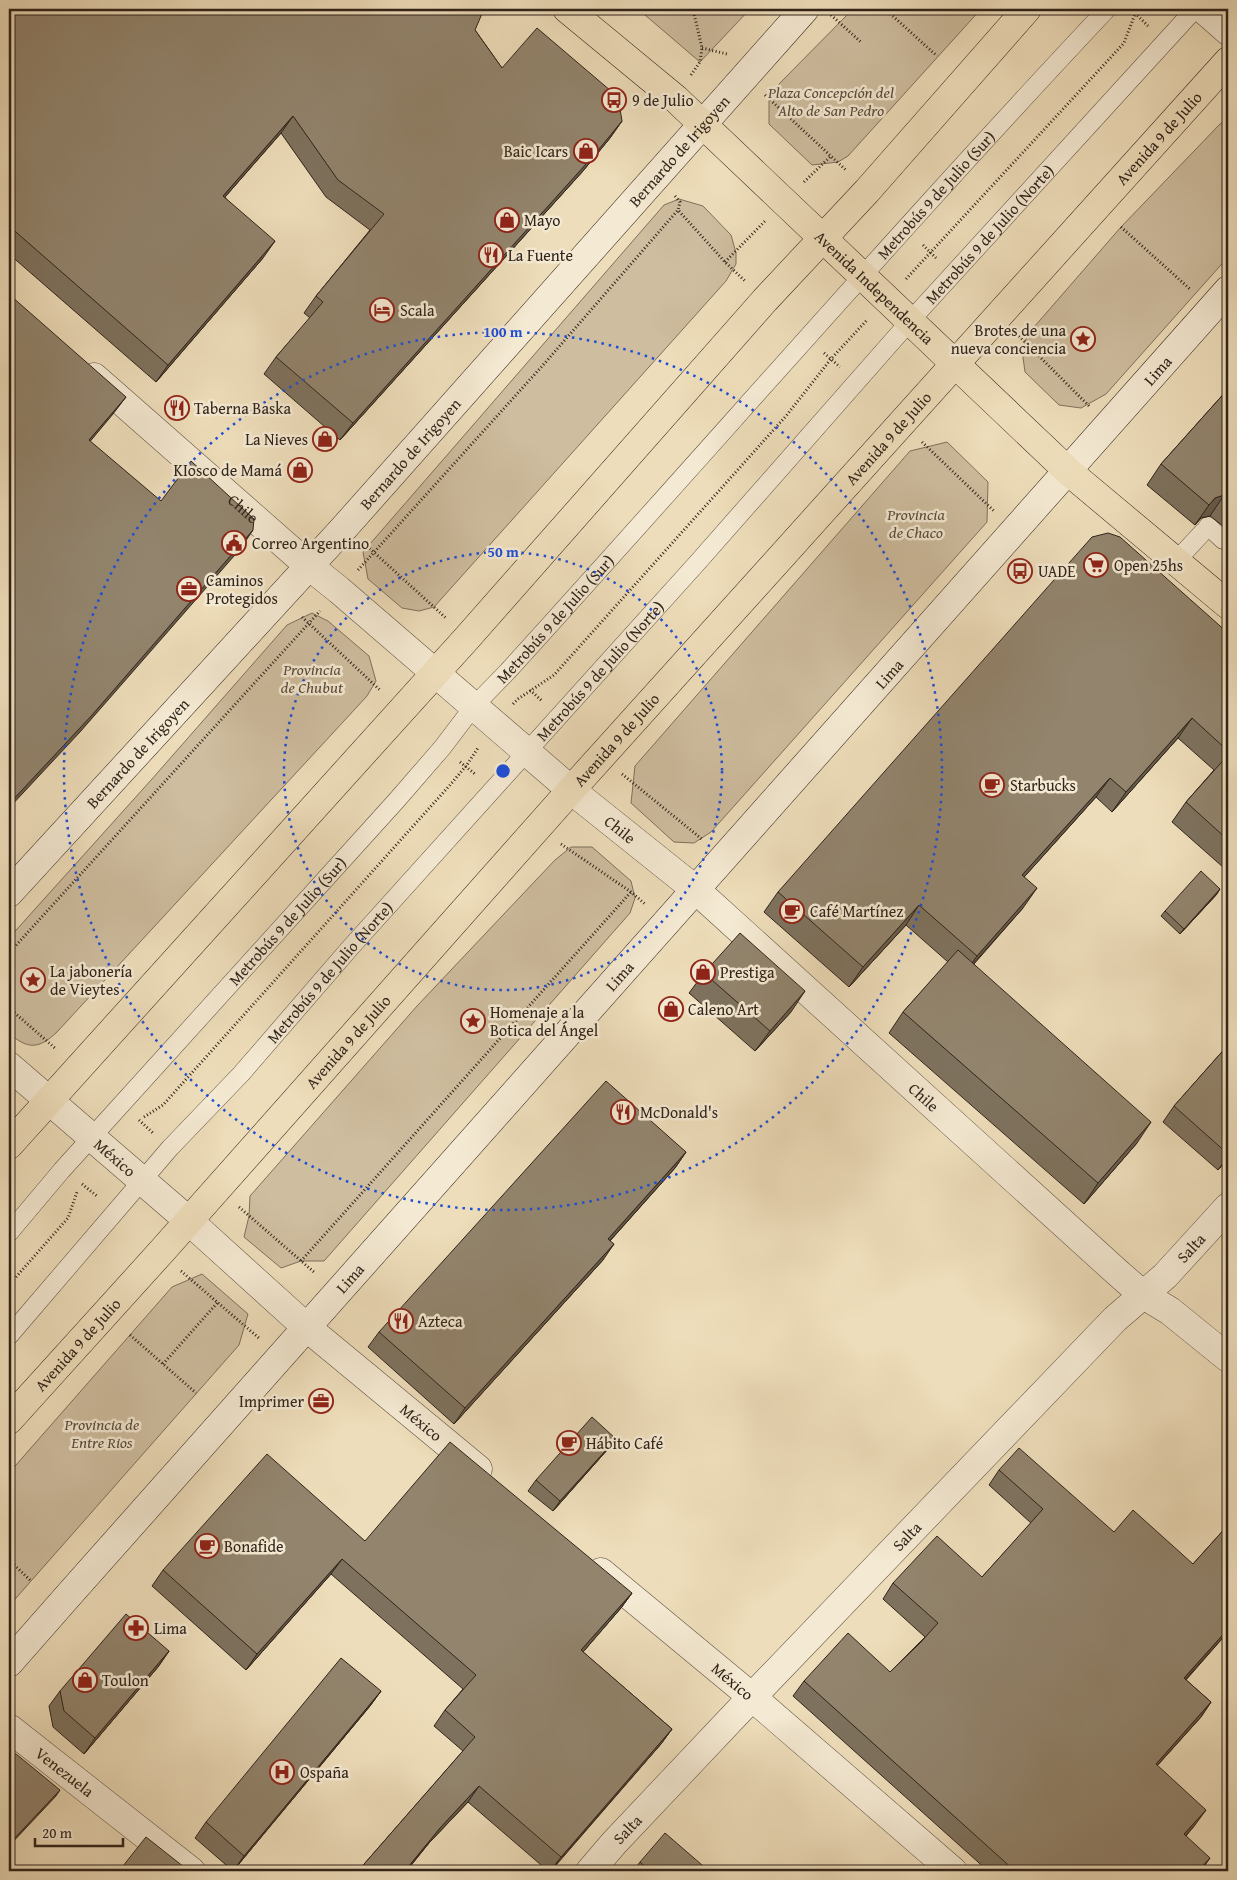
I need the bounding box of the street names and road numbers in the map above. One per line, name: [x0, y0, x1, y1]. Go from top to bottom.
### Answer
street label: Avenida 9 de Julio: [1110, 86, 1207, 190]
street label: Bernardo de Irigoyen: [623, 90, 735, 212]
street label: Metrobús 9 de Julio (Sur): [871, 125, 1001, 264]
street label: Metrobús 9 de Julio (Norte): [919, 159, 1059, 309]
street label: Avenida Independencia: [809, 225, 940, 350]
street label: Lima: [1137, 350, 1178, 391]
street label: Avenida 9 de Julio: [839, 386, 937, 490]
street label: Bernardo de Irigoyen: [354, 392, 466, 515]
street label: Chile: [223, 488, 264, 529]
street label: Metrobús 9 de Julio (Sur): [490, 549, 620, 689]
street label: Metrobús 9 de Julio (Norte): [530, 595, 670, 746]
street label: Lima: [869, 653, 909, 694]
street label: Avenida 9 de Julio: [568, 687, 665, 792]
street label: Bernardo de Irigoyen: [81, 692, 194, 814]
street label: Chile: [599, 809, 641, 849]
street label: Metrobús 9 de Julio (Sur): [223, 851, 352, 991]
street label: Metrobús 9 de Julio (Norte): [261, 896, 399, 1048]
street label: Lima: [599, 955, 640, 996]
street label: Avenida 9 de Julio: [299, 989, 396, 1094]
street label: Chile: [903, 1077, 945, 1117]
street label: México: [89, 1132, 141, 1182]
street label: Salta: [1171, 1227, 1211, 1268]
street label: Lima: [330, 1258, 370, 1298]
street label: Avenida 9 de Julio: [29, 1292, 126, 1396]
street label: México: [395, 1397, 448, 1447]
street label: Salta: [886, 1515, 927, 1556]
street label: México: [706, 1656, 759, 1706]
street label: Venezuela: [30, 1741, 100, 1803]
street label: Salta: [607, 1809, 648, 1849]

